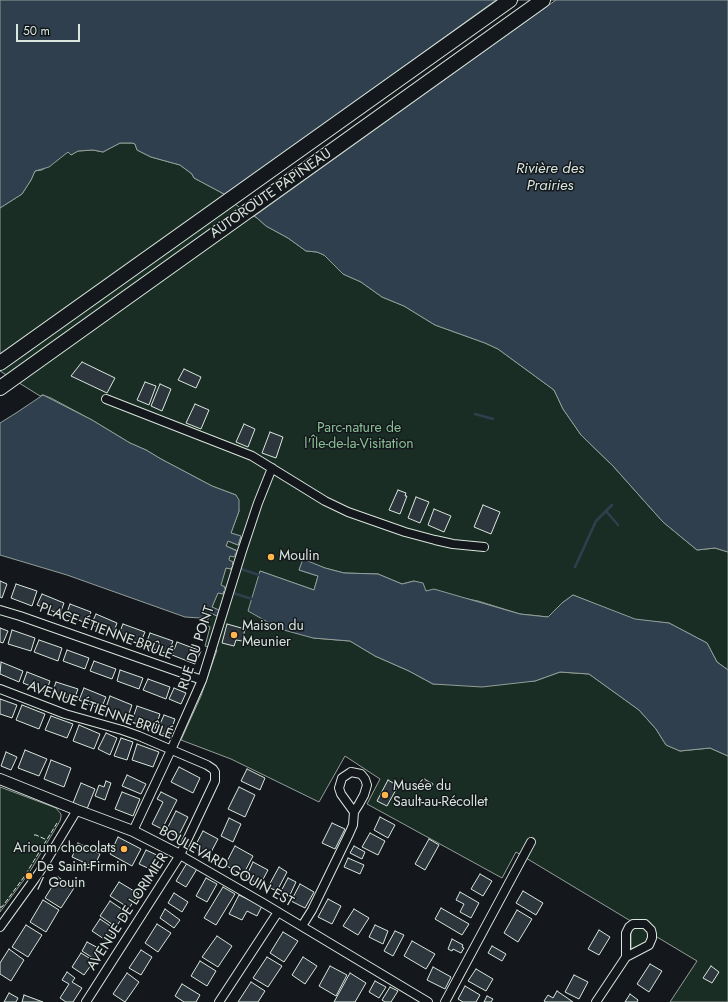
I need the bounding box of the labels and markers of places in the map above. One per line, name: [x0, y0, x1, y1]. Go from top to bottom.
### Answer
place label: Moulin: [279, 549, 320, 565]
marker: Moulin: [266, 552, 276, 562]
place label: Maison du Meunier: [242, 619, 304, 652]
marker: Maison du Meunier: [229, 630, 239, 640]
place label: Musée du Sault-au-Récollet: [393, 779, 488, 812]
marker: Musée du Sault-au-Récollet: [380, 790, 390, 800]
place label: Arioum chocolats: [13, 841, 116, 857]
marker: Arioum chocolats: [119, 844, 129, 854]
place label: De Saint-Firmin / Gouin: [37, 860, 127, 892]
marker: De Saint-Firmin / Gouin: [24, 871, 34, 881]

